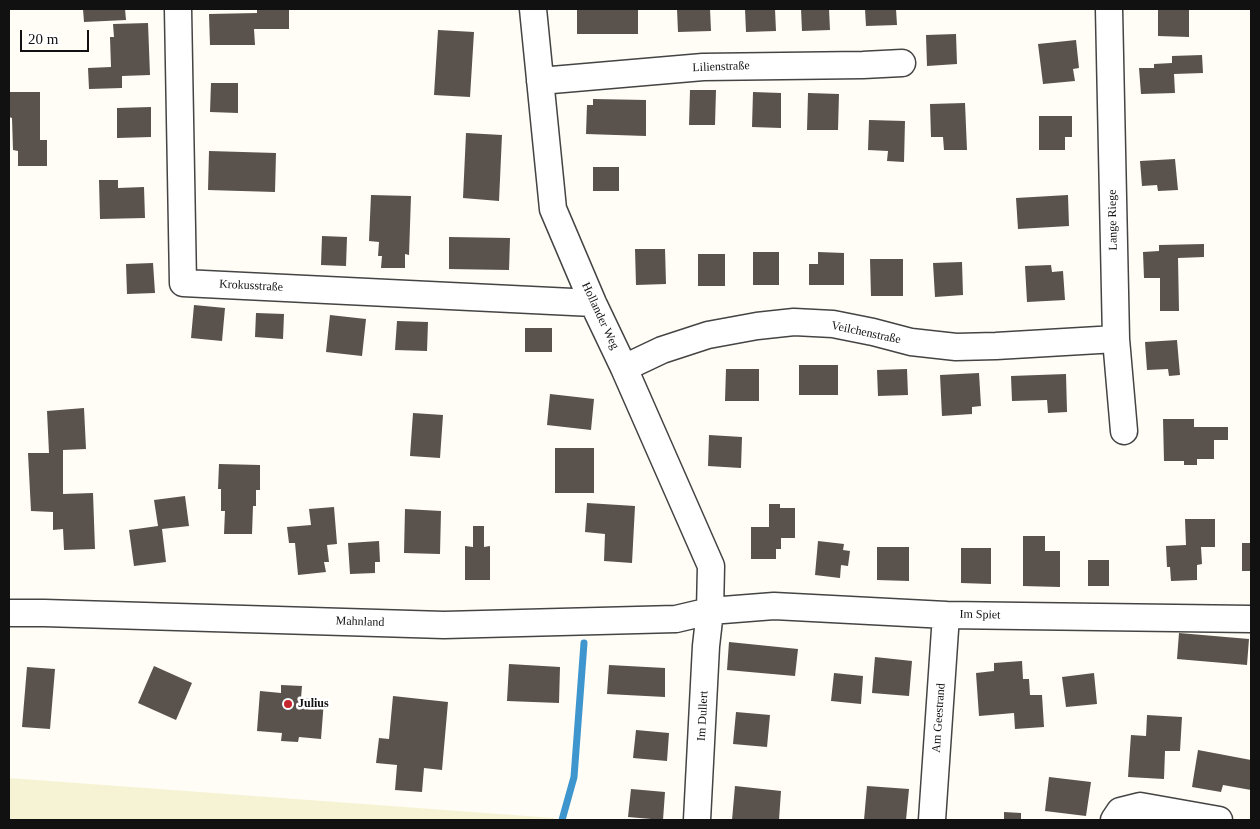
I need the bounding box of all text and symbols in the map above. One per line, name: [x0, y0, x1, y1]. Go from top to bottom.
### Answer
scale bar: [22, 20, 91, 52]
text: 20 m: [28, 31, 58, 47]
street label: Lilienstraße: [692, 59, 750, 75]
street label: Lange Riege: [1105, 189, 1121, 251]
street label: Krokusstraße: [219, 277, 283, 295]
street label: Hollander Weg: [578, 280, 622, 352]
street label: Veilchenstraße: [830, 319, 902, 347]
street label: Im Spiet: [959, 607, 1001, 623]
street label: Mahnland: [335, 614, 385, 630]
street label: Am Geestrand: [929, 683, 949, 753]
street label: Im Dullert: [694, 690, 712, 742]
place label: Julius: [298, 697, 329, 711]
marker: Julius: [282, 698, 294, 710]

